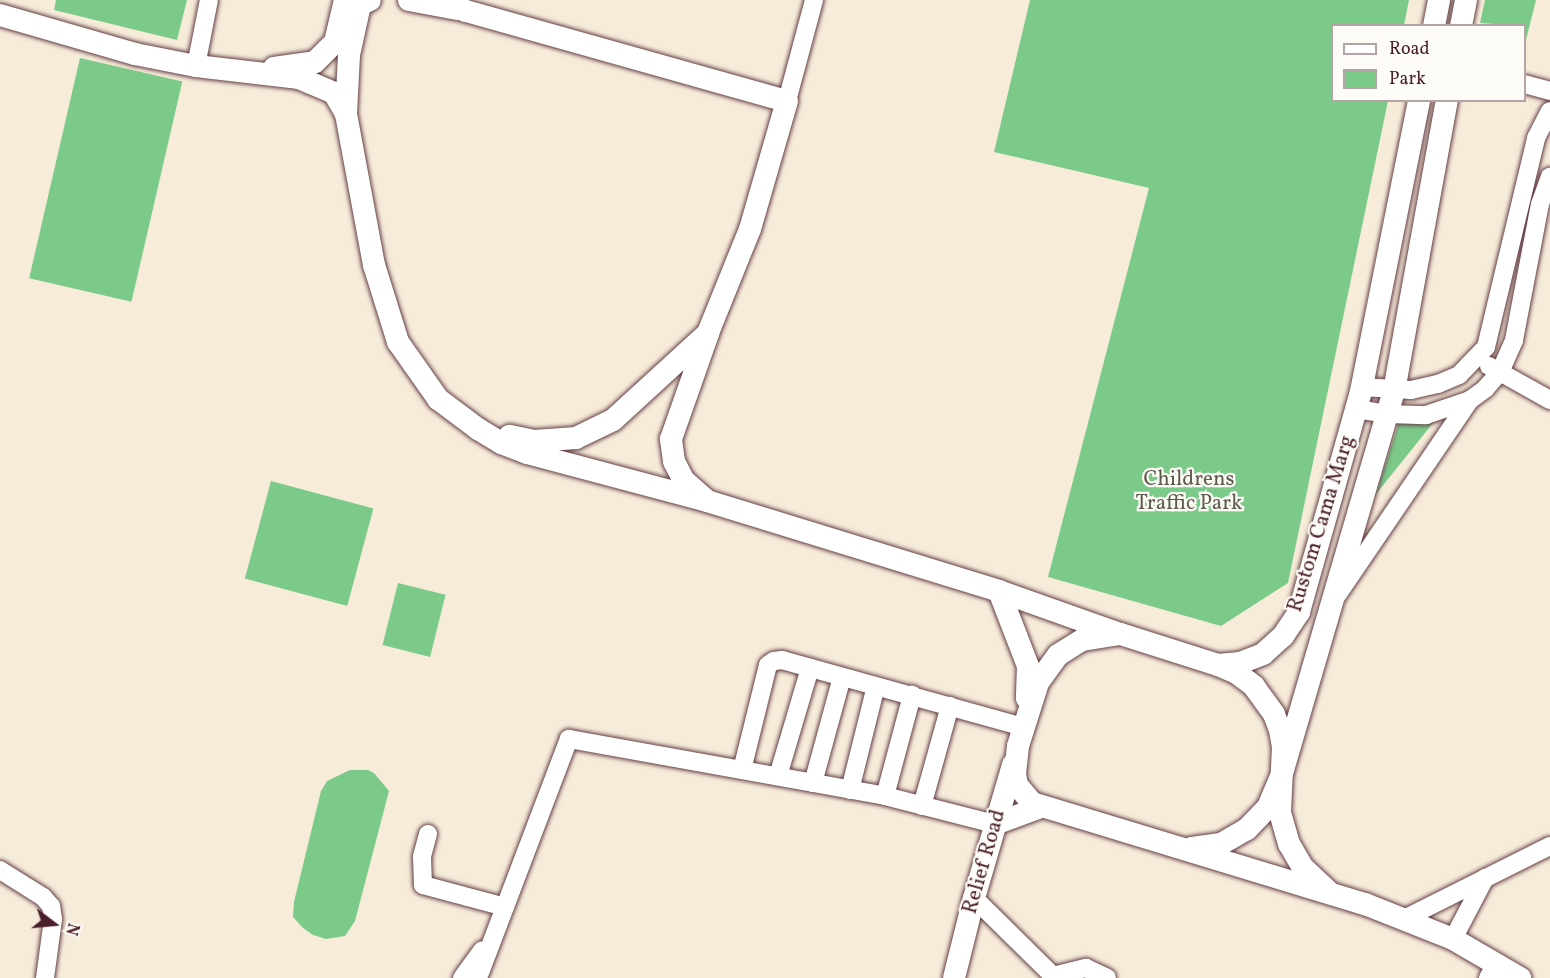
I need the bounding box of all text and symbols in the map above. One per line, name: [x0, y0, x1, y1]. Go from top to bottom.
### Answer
legend: [1331, 24, 1526, 102]
text: Road: [1389, 37, 1430, 62]
text: Park: [1389, 67, 1426, 92]
street label: Rustom Cama Marg: [1283, 433, 1361, 615]
park label: Childrens Traffic Park: [1135, 467, 1243, 517]
street label: Relief Road: [958, 808, 1012, 916]
north arrow: [24, 894, 84, 954]
text: N: [59, 920, 83, 938]

